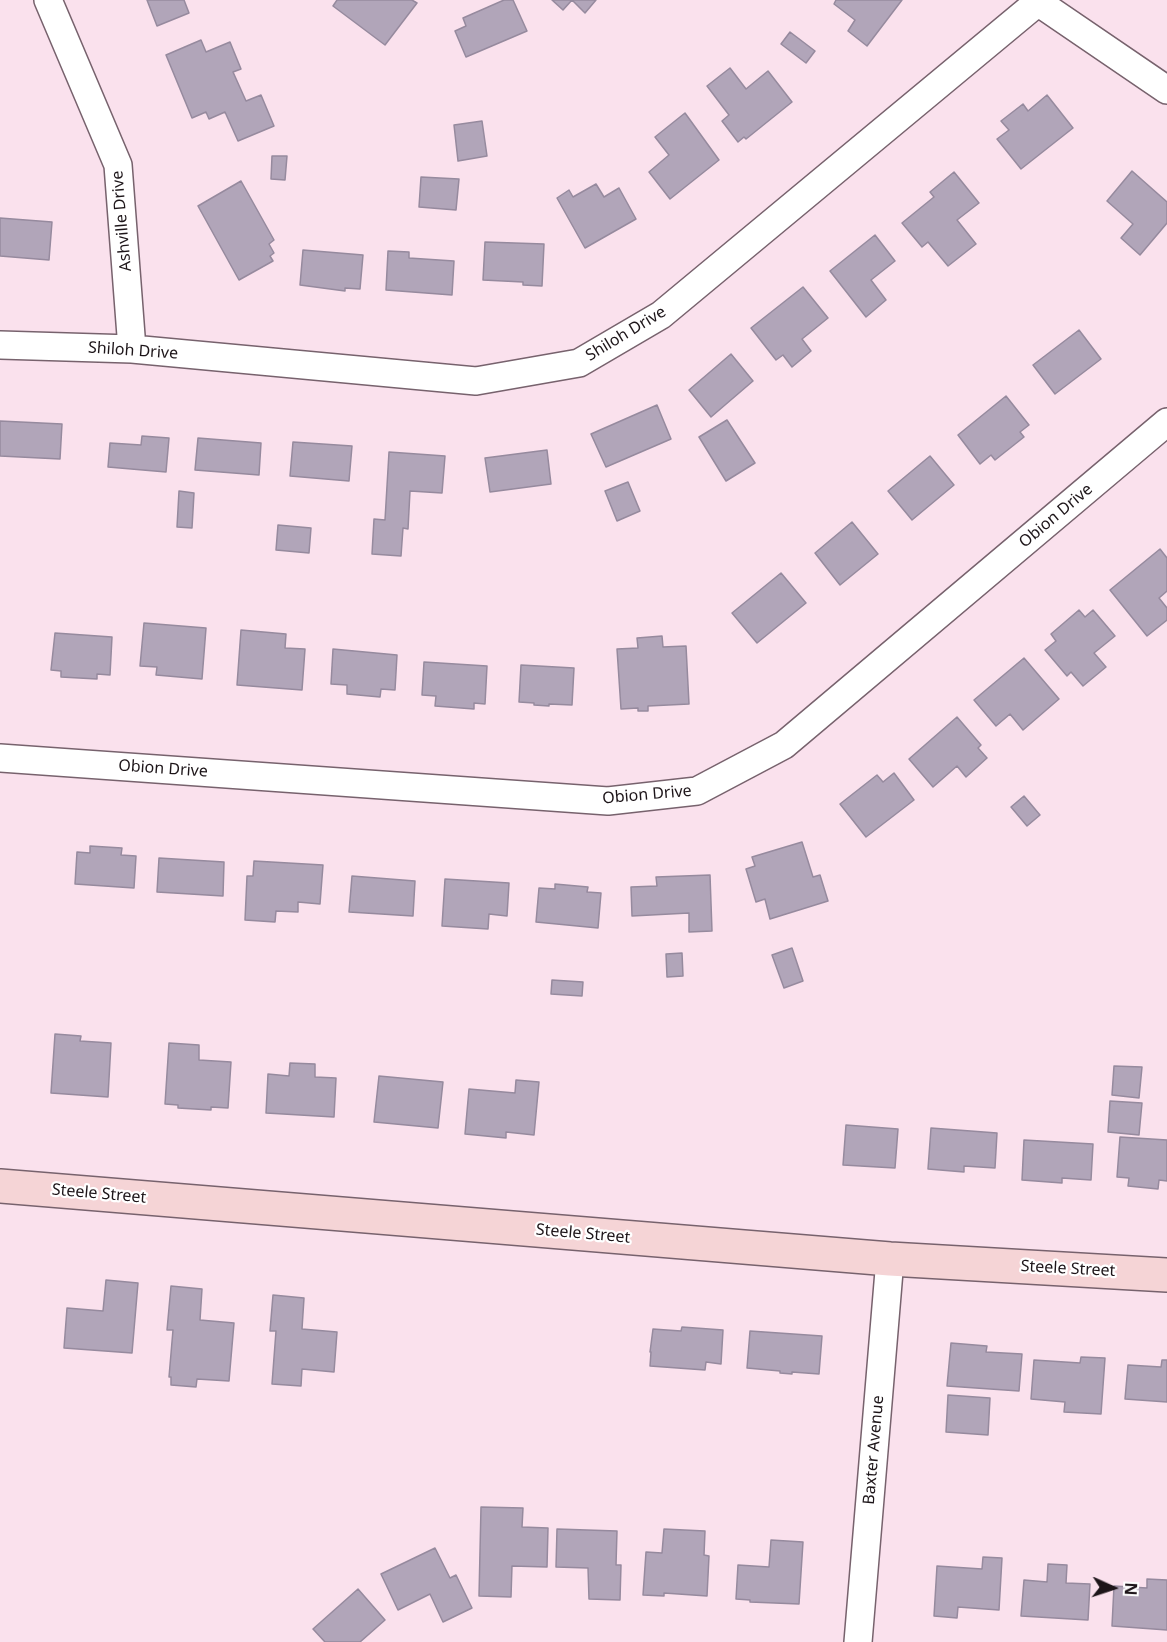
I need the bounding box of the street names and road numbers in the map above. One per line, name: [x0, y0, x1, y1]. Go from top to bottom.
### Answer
street label: Ashville Drive: [108, 170, 136, 272]
street label: Shiloh Drive: [582, 303, 670, 365]
street label: Shiloh Drive: [87, 338, 179, 364]
street label: Obion Drive: [1015, 480, 1097, 552]
street label: Obion Drive: [118, 756, 208, 782]
street label: Obion Drive: [601, 782, 693, 808]
street label: Steele Street: [51, 1180, 147, 1208]
street label: Steele Street: [535, 1220, 631, 1248]
street label: Steele Street: [1020, 1257, 1116, 1281]
street label: Baxter Avenue: [860, 1395, 888, 1505]

